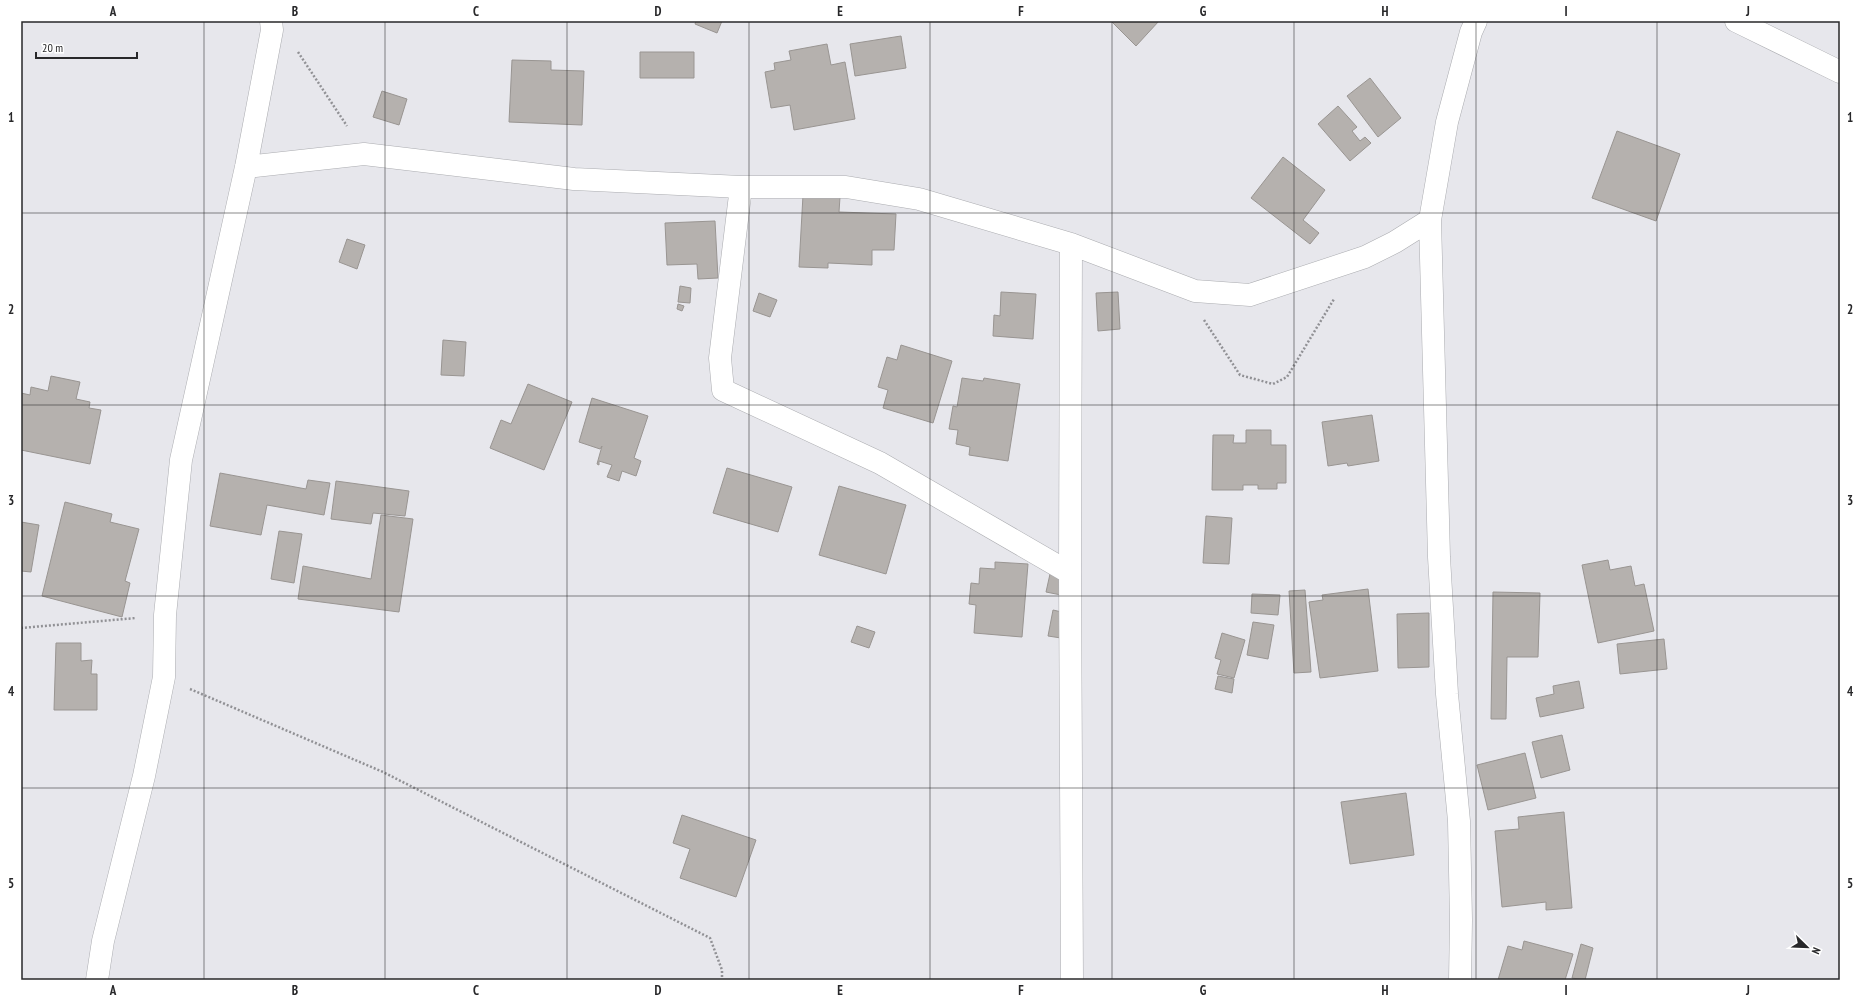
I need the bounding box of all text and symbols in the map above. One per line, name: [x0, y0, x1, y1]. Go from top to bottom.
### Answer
text: A: [109, 3, 117, 20]
text: B: [292, 3, 298, 20]
text: C: [473, 3, 479, 20]
text: D: [655, 3, 662, 20]
text: E: [837, 3, 843, 20]
text: F: [1018, 3, 1024, 20]
text: G: [1200, 3, 1207, 20]
text: H: [1382, 3, 1389, 20]
text: I: [1564, 3, 1568, 20]
text: J: [1745, 3, 1750, 20]
scale bar: [36, 34, 137, 60]
text: 20 m: [42, 40, 63, 55]
text: 1: [8, 109, 14, 126]
text: 1: [1847, 109, 1853, 126]
text: 2: [8, 301, 14, 318]
text: 2: [1847, 301, 1853, 318]
text: 3: [8, 492, 14, 509]
text: 3: [1847, 492, 1853, 509]
text: 4: [8, 683, 15, 700]
text: 4: [1847, 683, 1854, 700]
text: 5: [8, 875, 14, 892]
text: 5: [1847, 875, 1853, 892]
north arrow: [1787, 927, 1827, 967]
text: N: [1809, 945, 1824, 956]
text: A: [109, 982, 117, 999]
text: B: [292, 982, 298, 999]
text: C: [473, 982, 479, 999]
text: D: [655, 982, 662, 999]
text: E: [837, 982, 843, 999]
text: F: [1018, 982, 1024, 999]
text: G: [1200, 982, 1207, 999]
text: H: [1382, 982, 1389, 999]
text: I: [1564, 982, 1568, 999]
text: J: [1745, 982, 1750, 999]

